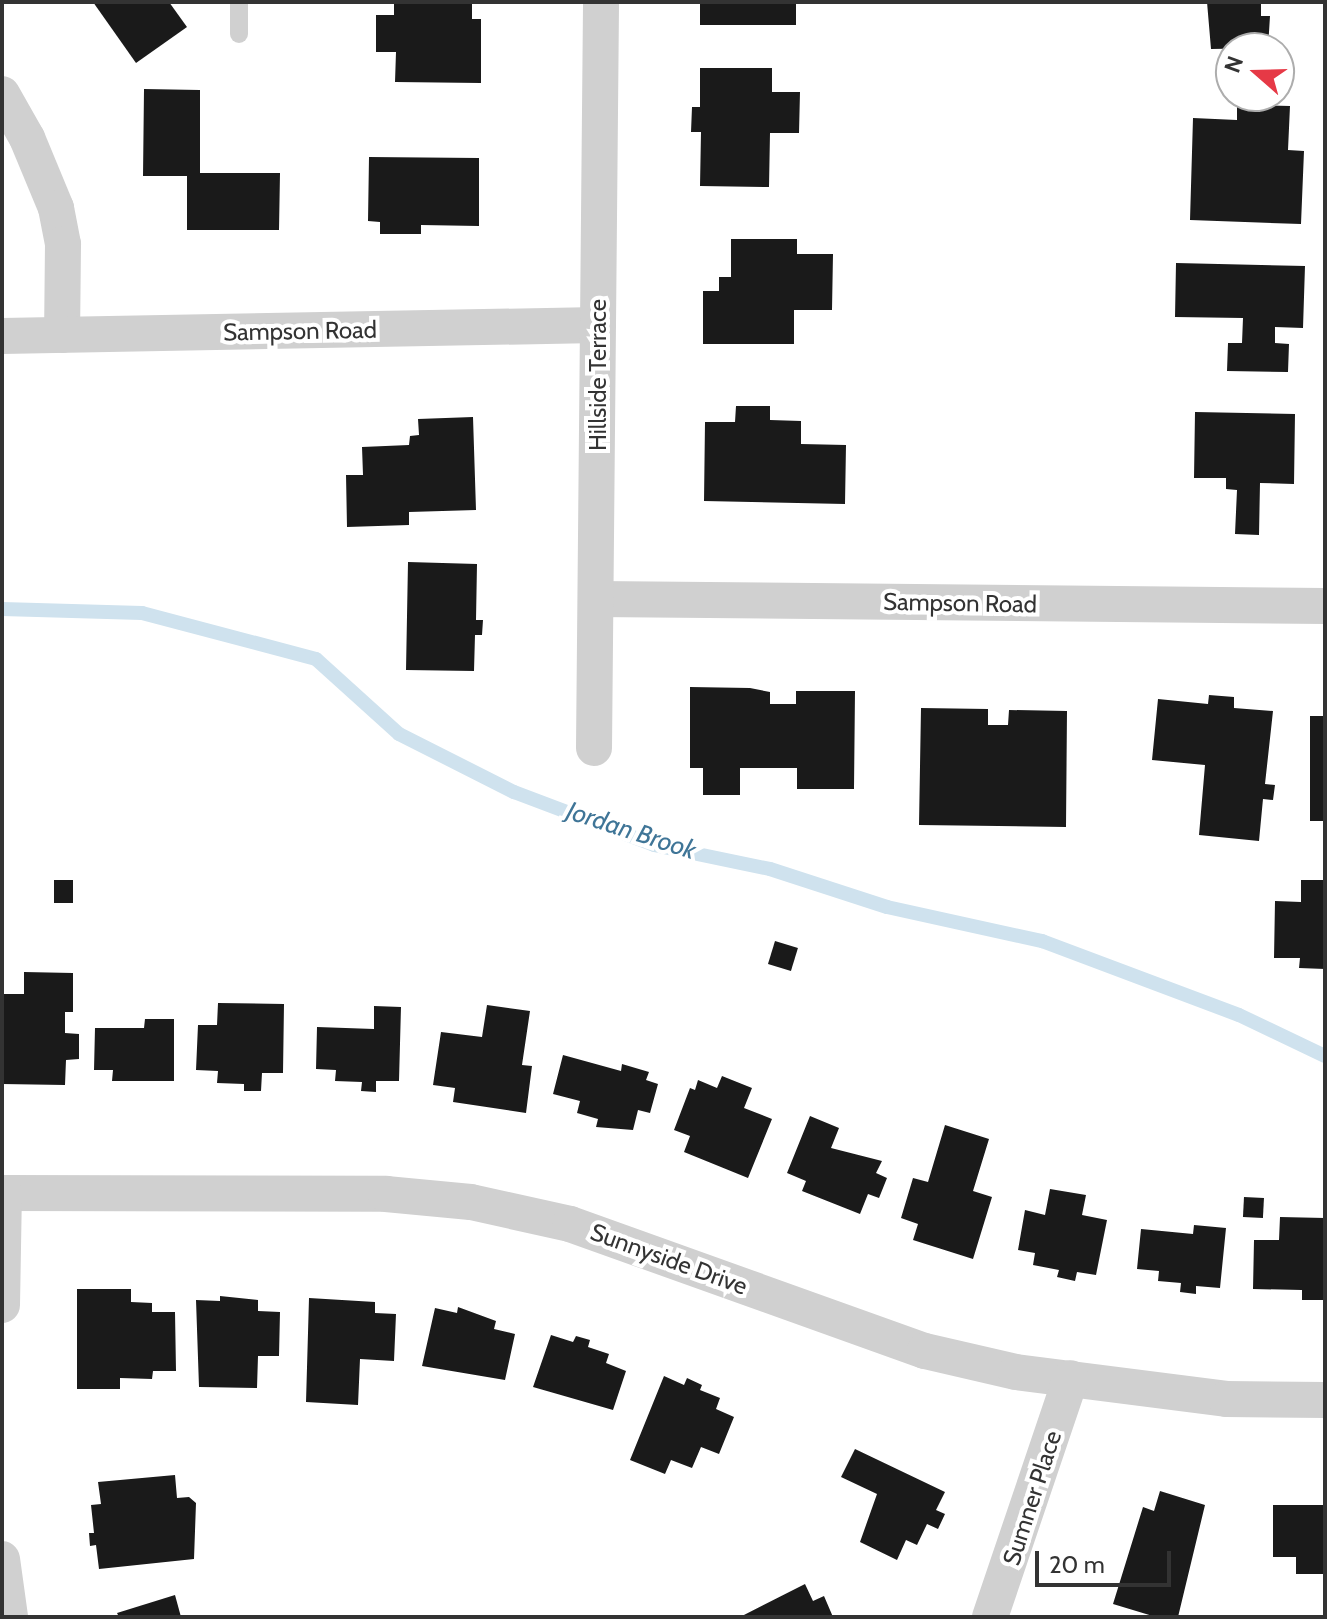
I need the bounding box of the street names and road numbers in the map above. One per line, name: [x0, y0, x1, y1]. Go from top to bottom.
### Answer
street label: Hillside Terrace: [584, 299, 612, 451]
street label: Sampson Road: [223, 315, 377, 347]
street label: Sampson Road: [883, 587, 1037, 619]
street label: Sunnyside Drive: [587, 1217, 751, 1301]
street label: Sumner Place: [997, 1427, 1067, 1569]

